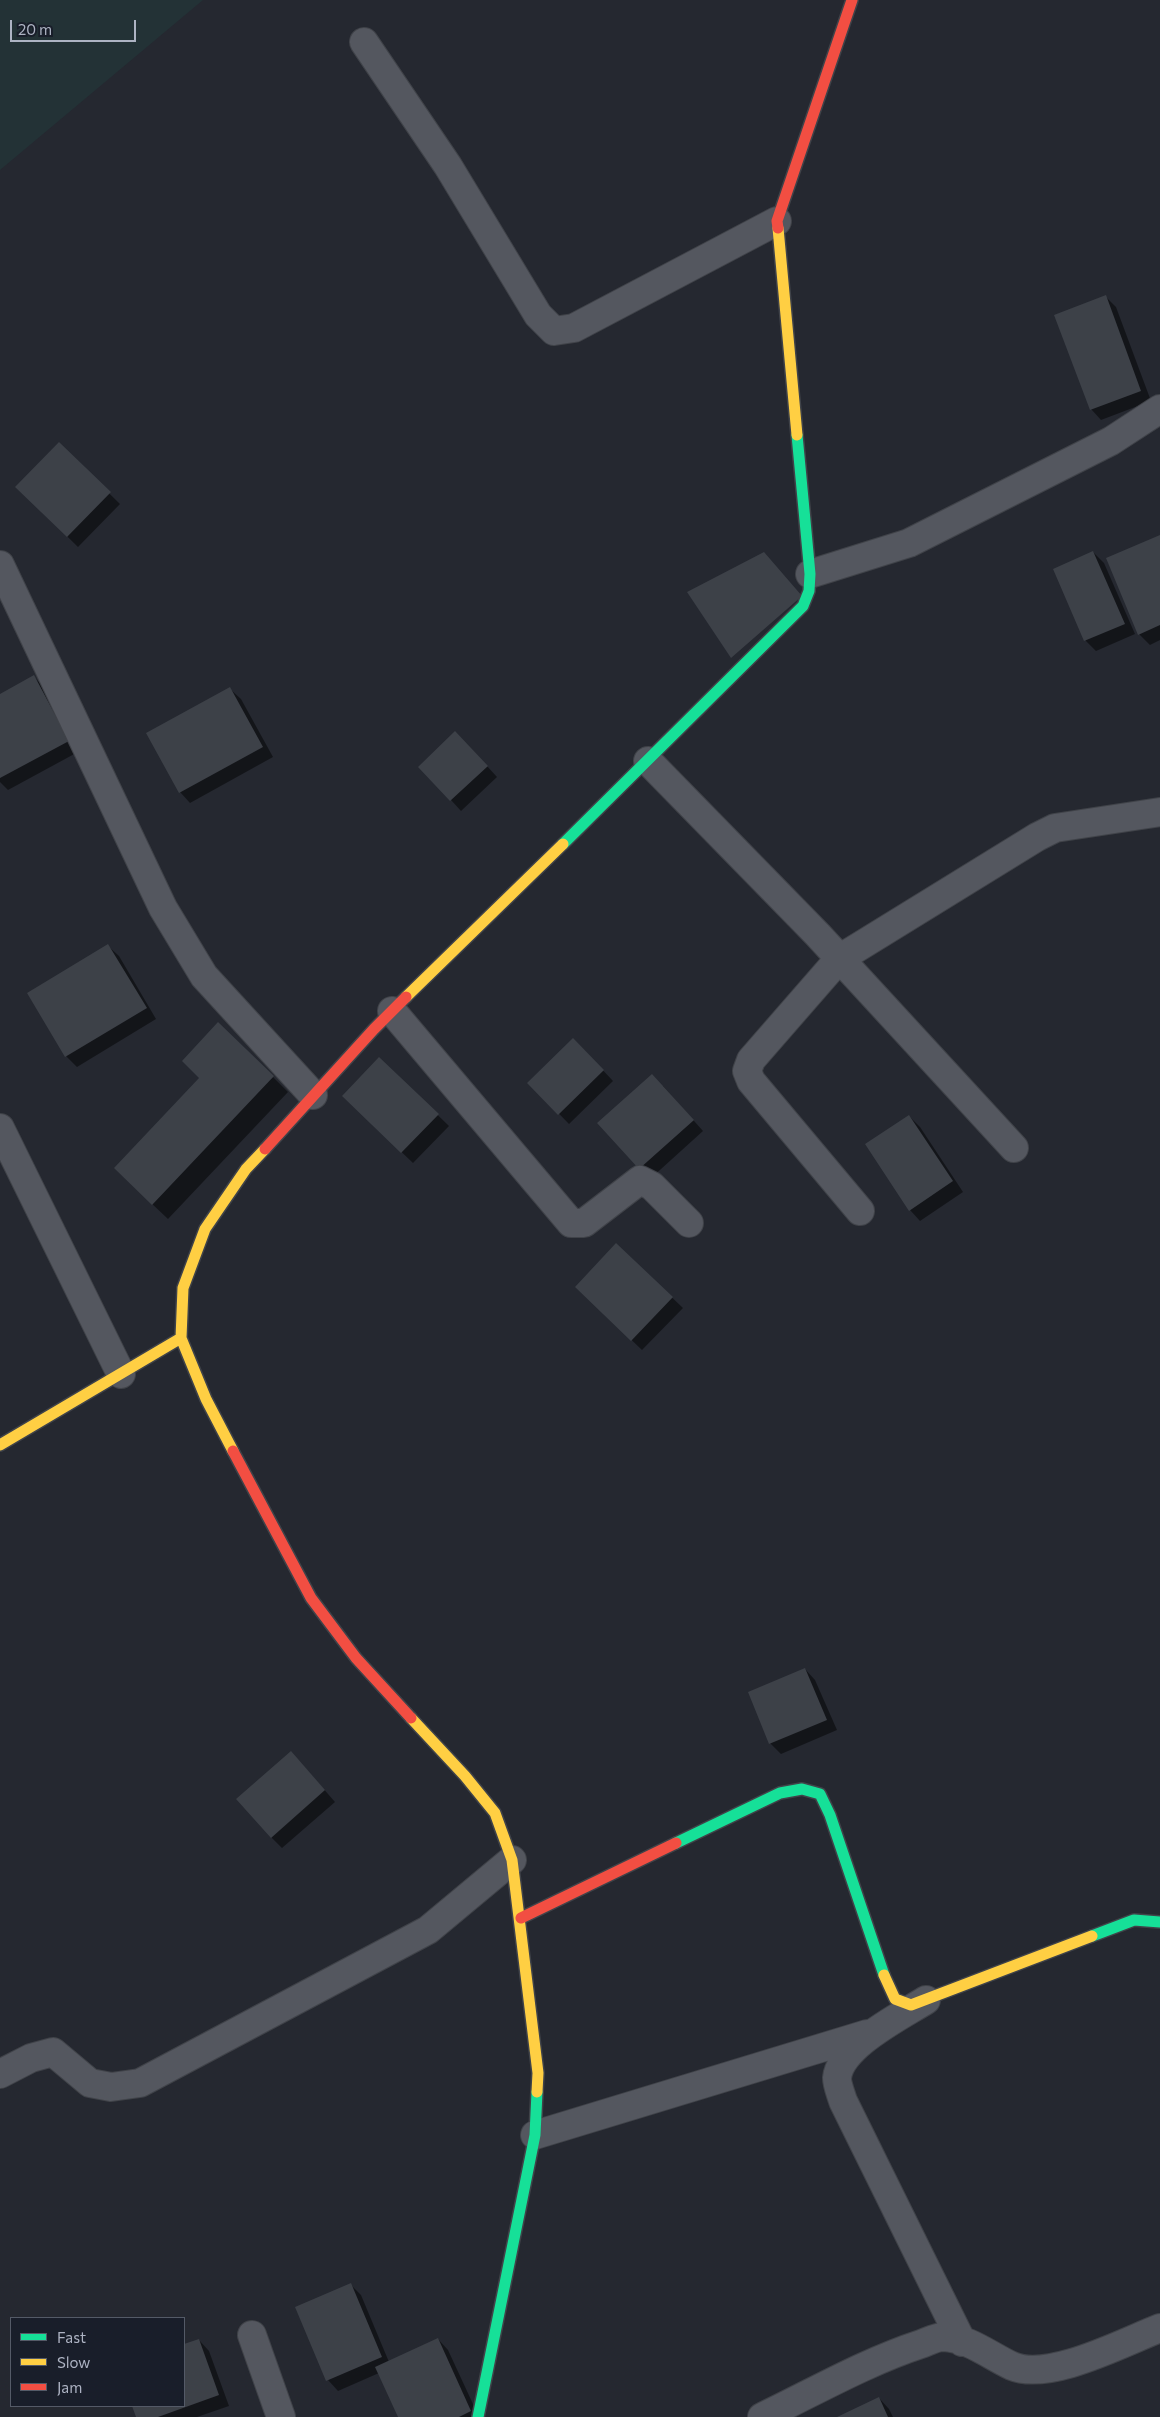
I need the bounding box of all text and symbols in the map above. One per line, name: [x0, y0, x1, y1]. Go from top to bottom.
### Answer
scale bar: [12, 10, 139, 42]
text: 20 m: [18, 20, 52, 38]
legend: [10, 2317, 185, 2407]
text: Fast: [57, 2328, 86, 2346]
text: Slow: [57, 2353, 90, 2371]
text: Jam: [57, 2378, 82, 2396]

